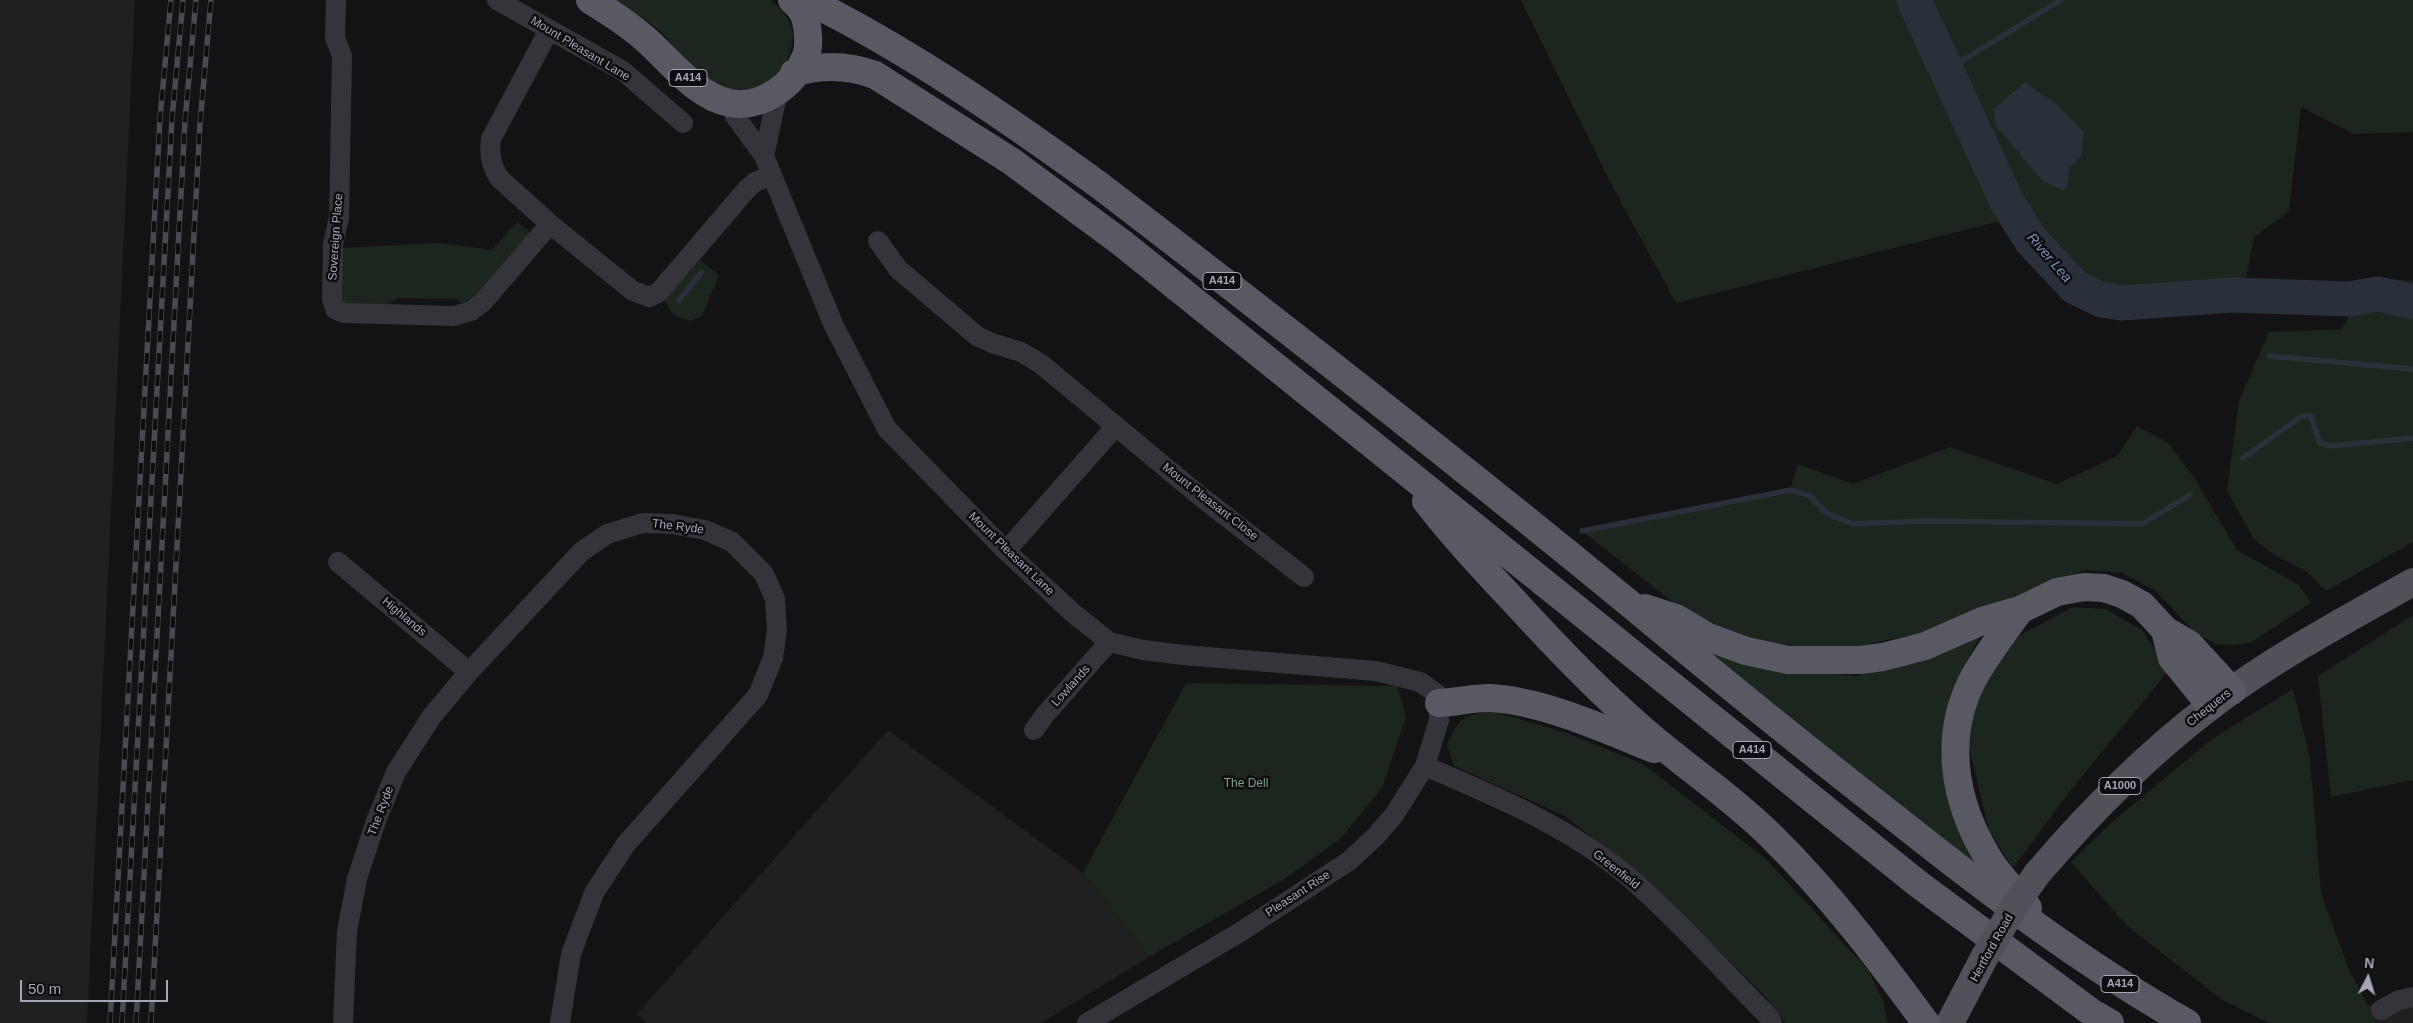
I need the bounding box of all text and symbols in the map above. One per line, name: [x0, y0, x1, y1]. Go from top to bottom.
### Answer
street label: Mount Pleasant Lane: [528, 14, 632, 84]
road number: A414: [669, 70, 707, 86]
street label: Sovereign Place: [326, 193, 346, 281]
water label: River Lea: [2023, 230, 2075, 286]
road number: A414: [1203, 272, 1241, 290]
street label: Mount Pleasant Close: [1159, 460, 1261, 544]
street label: Mount Pleasant Lane: [965, 509, 1057, 599]
street label: The Ryde: [651, 517, 705, 537]
street label: Highlands: [379, 594, 429, 640]
street label: Lowlands: [1049, 662, 1093, 710]
street label: Chequers: [2184, 686, 2234, 730]
road number: A414: [1733, 742, 1771, 758]
park label: The Dell: [1224, 777, 1268, 791]
road number: A1000: [2099, 778, 2141, 794]
street label: The Ryde: [365, 784, 397, 838]
street label: Greenfield: [1590, 847, 1642, 893]
street label: Pleasant Rise: [1263, 868, 1333, 920]
street label: Hertford Road: [1967, 912, 2017, 984]
north arrow: [2343, 953, 2393, 1003]
text: N: [2364, 955, 2375, 971]
scale bar: [22, 970, 170, 1002]
road number: A414: [2101, 976, 2139, 992]
text: 50 m: [28, 980, 61, 997]

